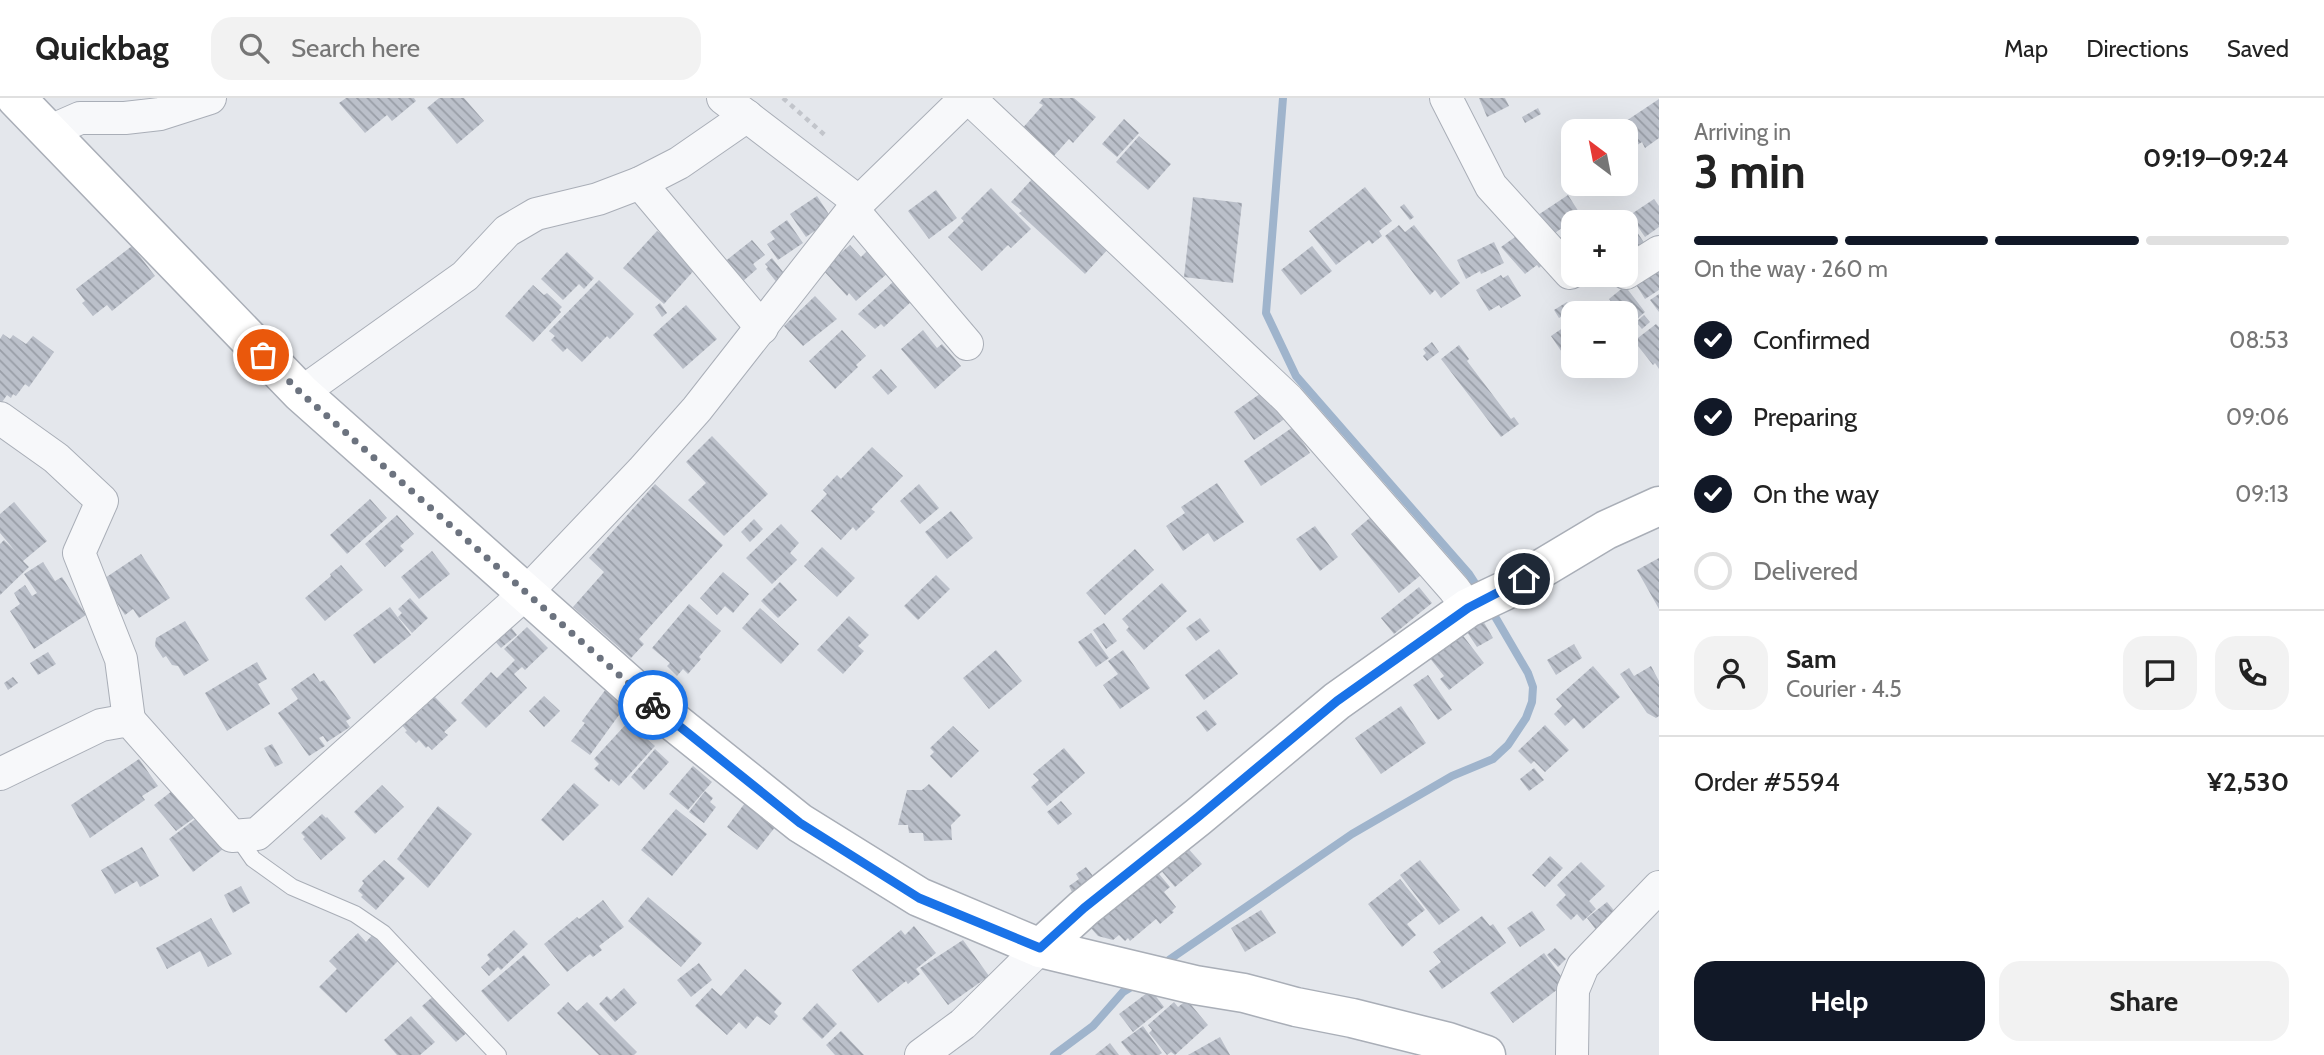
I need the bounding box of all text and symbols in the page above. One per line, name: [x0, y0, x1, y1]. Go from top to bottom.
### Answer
search box: [211, 17, 701, 80]
text: Quickbag: [35, 28, 169, 68]
icon: search: [235, 29, 273, 67]
text: Search here: [291, 32, 420, 64]
text: Map: [2004, 34, 2048, 63]
text: Directions: [2086, 34, 2189, 63]
text: Saved: [2227, 34, 2289, 63]
text: Arriving in: [1694, 118, 1791, 146]
north arrow: [1561, 119, 1638, 196]
map controls: [1561, 119, 1638, 378]
text: 09:19–09:24: [2143, 142, 2289, 174]
text: 3 min: [1694, 144, 1806, 200]
button: +: [1561, 210, 1638, 287]
text: On the way · 260 m: [1694, 255, 1888, 283]
button: −: [1561, 301, 1638, 378]
icon: check: [1694, 321, 1732, 359]
text: Confirmed: [1753, 324, 1870, 356]
pin: [233, 325, 293, 385]
text: 08:53: [2229, 326, 2289, 354]
icon: bag: [244, 336, 282, 374]
icon: check: [1694, 398, 1732, 436]
text: Preparing: [1753, 401, 1857, 433]
text: 09:06: [2226, 403, 2289, 431]
icon: check: [1694, 475, 1732, 513]
text: On the way: [1753, 478, 1879, 510]
text: 09:13: [2235, 480, 2289, 508]
pin: [1494, 549, 1554, 609]
text: Delivered: [1753, 555, 1858, 587]
icon: home: [1505, 560, 1543, 598]
button: person: [1694, 636, 1768, 710]
button: chat: [2123, 636, 2197, 710]
button: phone: [2215, 636, 2289, 710]
text: Sam: [1786, 643, 1837, 675]
courier: [618, 670, 688, 740]
text: Courier · 4.5: [1786, 675, 1902, 703]
icon: bike: [634, 686, 672, 724]
text: Order #5594: [1694, 766, 1840, 798]
text: ¥2,530: [2207, 766, 2289, 798]
button: Help: [1694, 961, 1985, 1041]
button: Share: [1999, 961, 2289, 1041]

